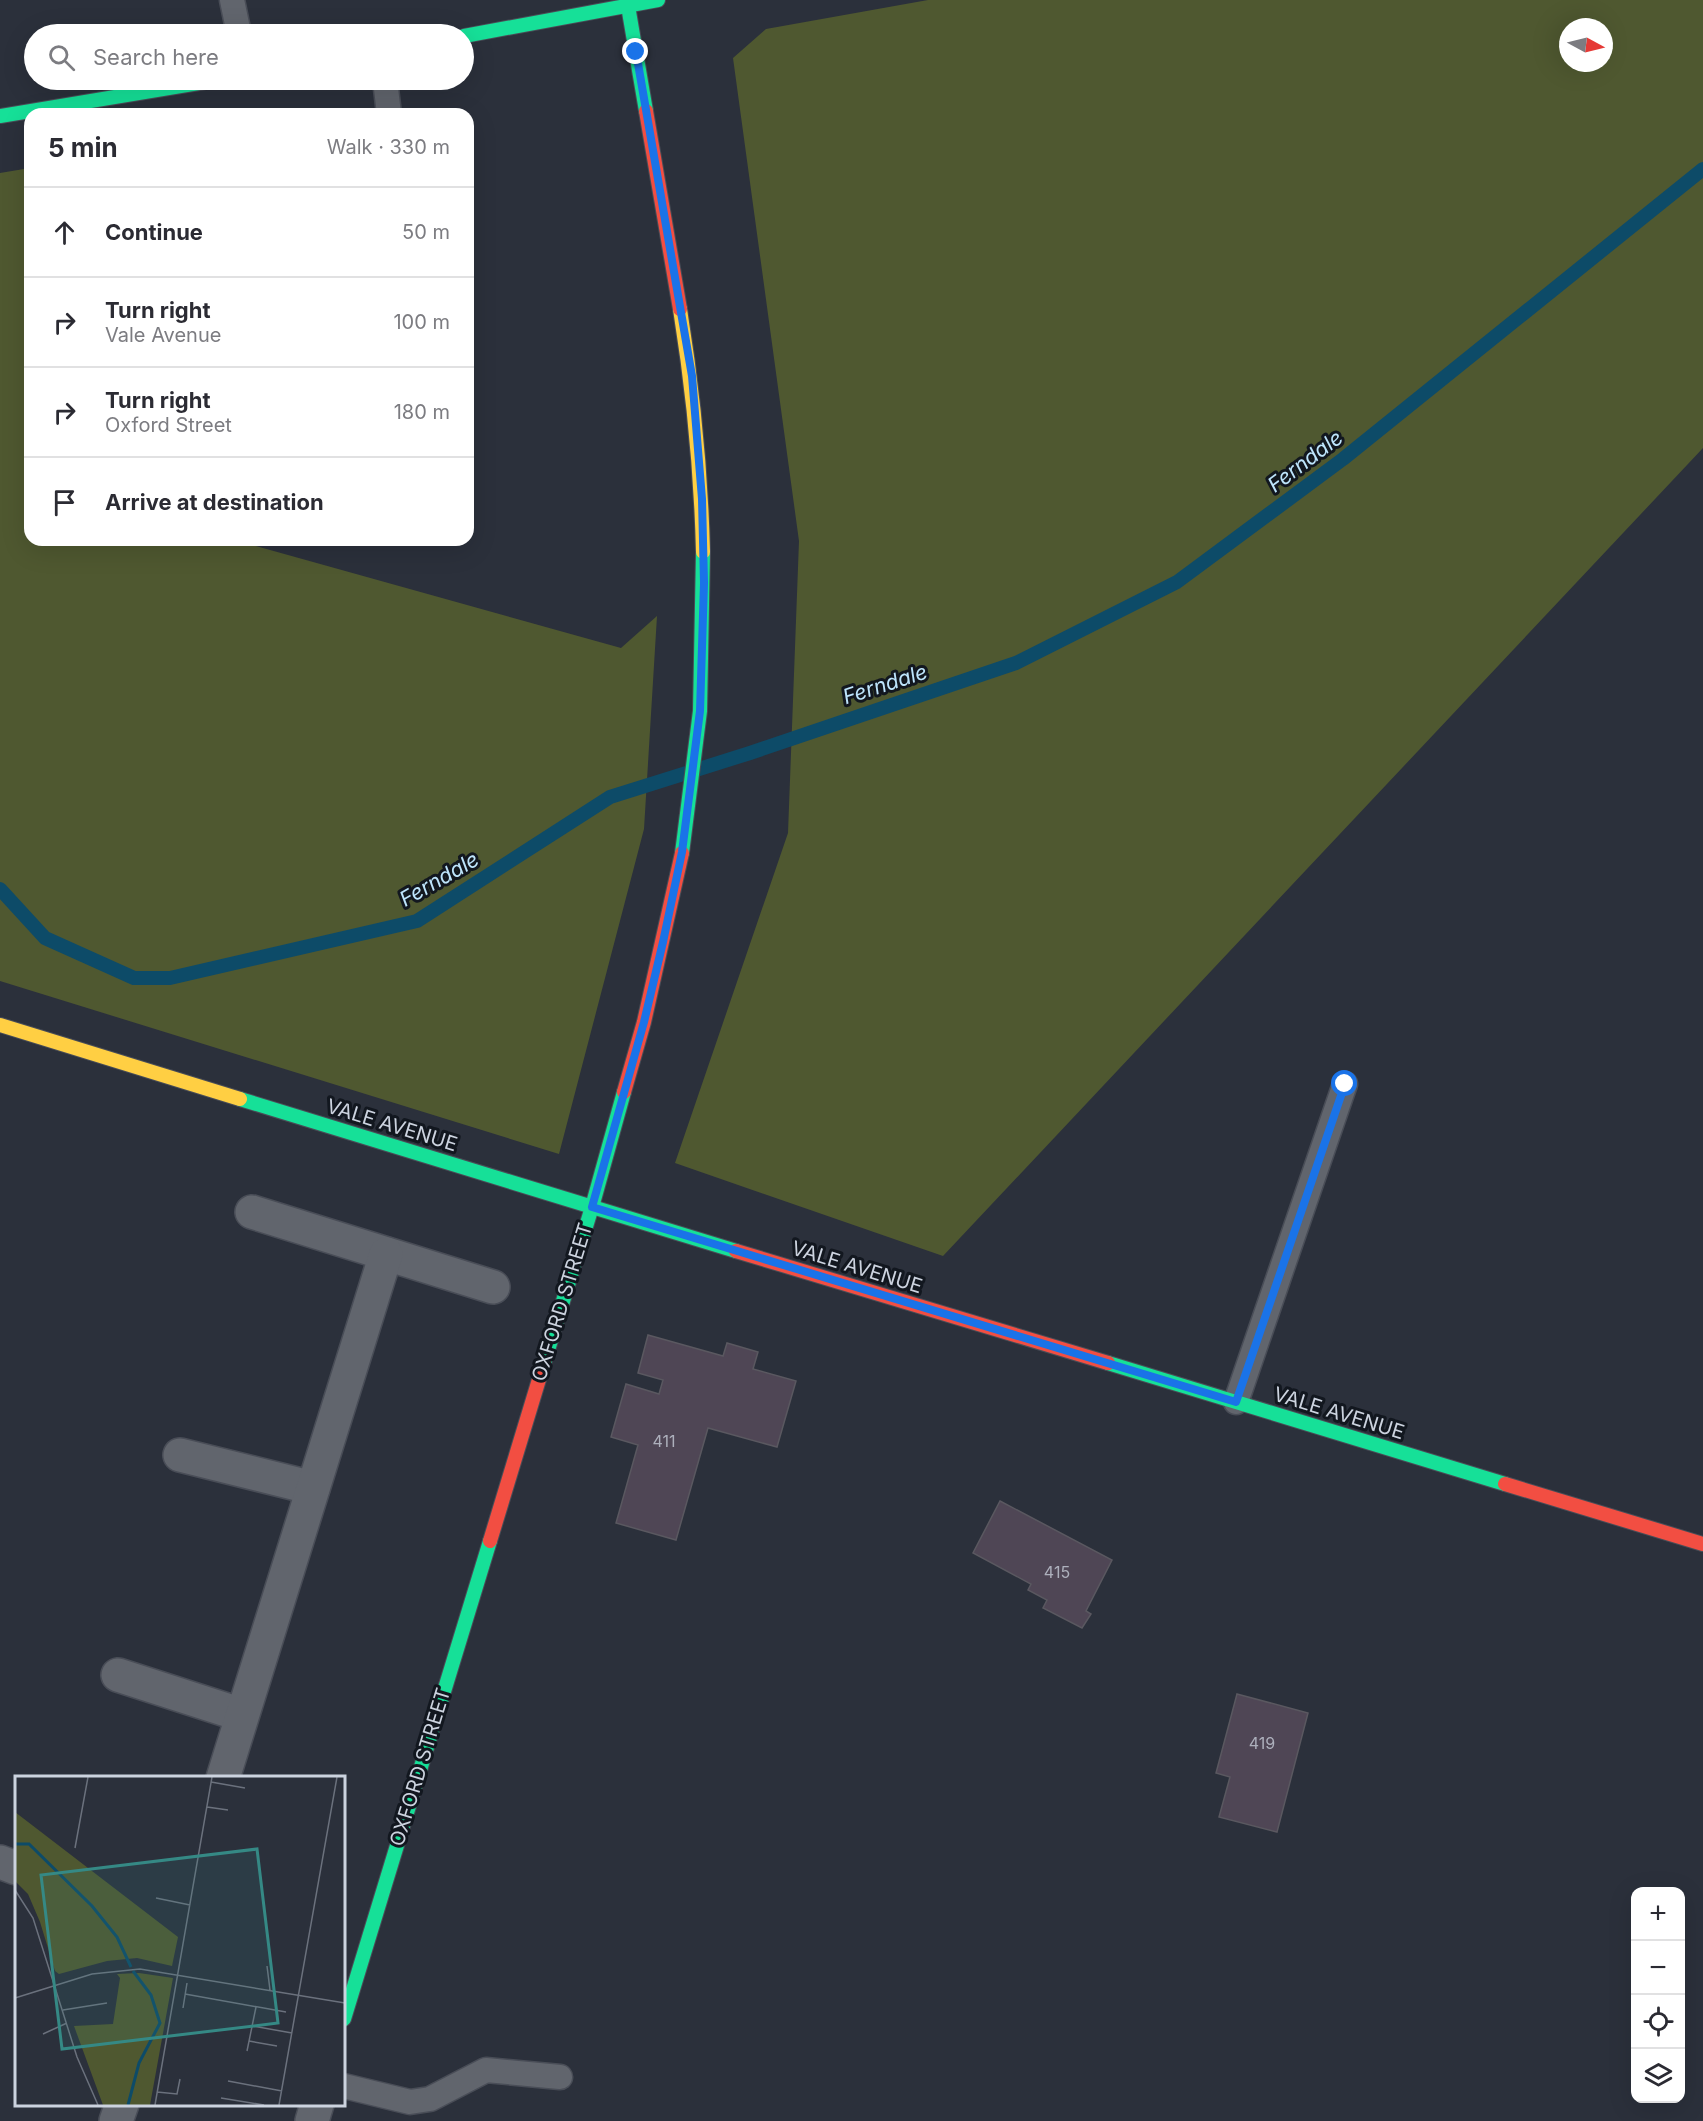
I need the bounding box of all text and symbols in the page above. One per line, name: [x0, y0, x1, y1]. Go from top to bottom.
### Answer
north arrow: [1559, 18, 1613, 72]
search box: [24, 24, 474, 90]
route end: [622, 38, 648, 64]
icon: search: [45, 41, 78, 74]
text: Search here: [93, 44, 219, 70]
text: 5 min: [48, 132, 118, 163]
text: Walk · 330 m: [327, 135, 450, 159]
icon: ahead: [48, 216, 81, 249]
text: Continue: [105, 219, 203, 245]
text: 50 m: [402, 220, 450, 244]
text: Turn right: [105, 297, 211, 323]
icon: right: [48, 306, 81, 339]
text: 100 m: [393, 310, 450, 334]
text: Vale Avenue: [105, 323, 221, 347]
text: Turn right: [105, 387, 211, 413]
icon: right: [48, 396, 81, 429]
text: 180 m: [394, 400, 450, 424]
text: Oxford Street: [105, 413, 232, 437]
water label: Ferndale: [1263, 425, 1347, 497]
icon: arrive: [48, 486, 81, 519]
text: Arrive at destination: [105, 489, 324, 515]
water label: Ferndale: [840, 659, 930, 709]
water label: Ferndale: [395, 846, 483, 912]
route start: [1331, 1070, 1357, 1096]
street label: VALE AVENUE: [324, 1094, 460, 1156]
street label: OXFORD STREET: [527, 1220, 597, 1384]
street label: VALE AVENUE: [789, 1236, 925, 1298]
street label: VALE AVENUE: [1271, 1382, 1407, 1444]
house number: 411: [652, 1431, 676, 1451]
house number: 415: [1044, 1562, 1070, 1582]
street label: OXFORD STREET: [385, 1685, 455, 1849]
house number: 419: [1249, 1733, 1275, 1753]
inset map: [15, 1776, 345, 2106]
map controls: [1631, 1887, 1685, 2103]
button: +: [1631, 1887, 1685, 1941]
button: −: [1631, 1941, 1685, 1995]
button: locate: [1631, 1995, 1685, 2049]
button: layers: [1631, 2049, 1685, 2103]

